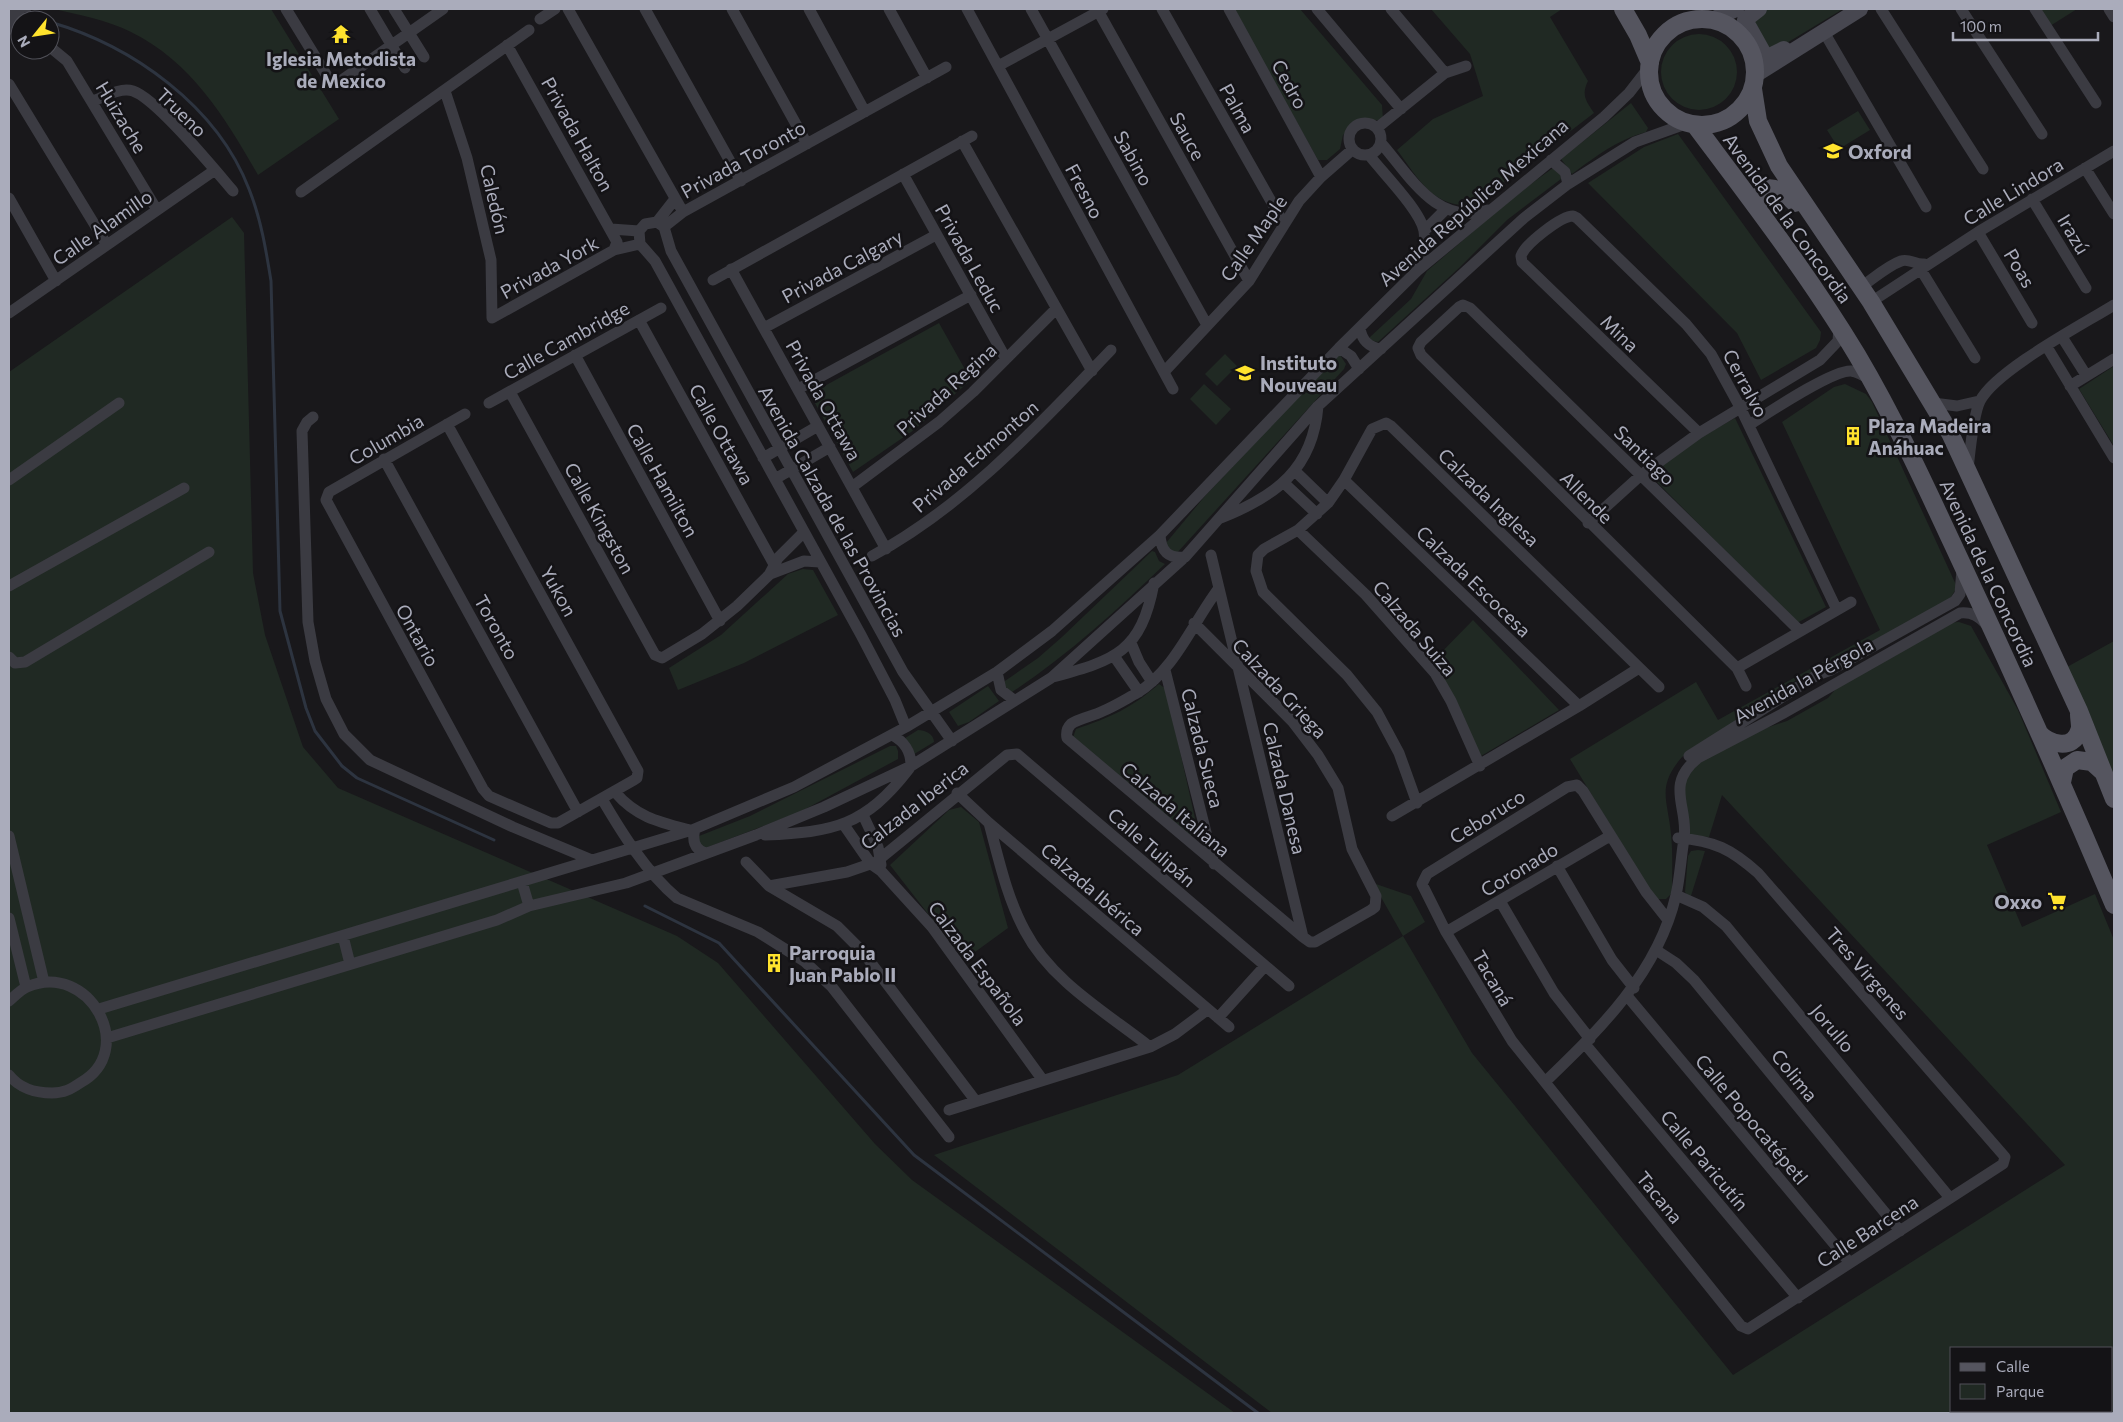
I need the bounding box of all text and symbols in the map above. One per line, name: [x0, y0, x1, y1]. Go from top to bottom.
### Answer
north arrow: [10, 10, 60, 60]
scale bar: [1953, 10, 2098, 42]
text: 100 m: [1960, 17, 2002, 35]
temple icon: Iglesia Metodista de Mexico: [330, 23, 352, 45]
text: N: [13, 33, 33, 51]
place label: Iglesia Metodista de Mexico: [266, 47, 416, 92]
street label: Cedro: [1267, 55, 1313, 113]
street label: Privada Halton: [537, 73, 619, 195]
street label: Huizache: [92, 77, 152, 157]
street label: Palma: [1215, 79, 1261, 137]
street label: Trueno: [152, 83, 212, 141]
street label: Sauce: [1166, 108, 1210, 164]
street label: Avenida República Mexicana: [1374, 113, 1572, 291]
street label: Privada Toronto: [677, 115, 809, 203]
street label: Sabino: [1110, 126, 1158, 190]
street label: Avenida de la Concordia: [1719, 129, 1857, 307]
school or university icon: Oxford: [1822, 140, 1844, 162]
place label: Oxford: [1848, 140, 1912, 163]
street label: Calle Lindora: [1959, 152, 2067, 230]
street label: Fresno: [1061, 160, 1109, 222]
street label: Caledón: [476, 162, 514, 236]
street label: Calle Alamillo: [48, 184, 156, 270]
street label: Calle Maple: [1215, 190, 1291, 286]
street label: Privada Leduc: [931, 200, 1009, 316]
street label: Irazú: [2053, 210, 2095, 258]
street label: Privada Calgary: [778, 224, 907, 308]
street label: Privada York: [496, 231, 602, 303]
street label: Poas: [1999, 244, 2041, 292]
street label: Calle Cambridge: [499, 296, 633, 384]
street label: Mina: [1596, 309, 1644, 357]
street label: Privada Ottawa: [781, 336, 867, 464]
street label: Privada Regina: [891, 338, 1001, 440]
street label: Cerralvo: [1719, 345, 1773, 421]
place label: Instituto Nouveau: [1260, 351, 1337, 396]
school or university icon: Instituto Nouveau: [1234, 362, 1256, 384]
street label: Calle Ottawa: [685, 379, 759, 489]
street label: Avenida Calzada de las Provincias: [754, 381, 912, 641]
street label: Privada Edmonton: [907, 395, 1043, 517]
street label: Columbia: [345, 408, 427, 470]
place label: Plaza Madeira Anáhuac: [1868, 414, 1991, 459]
street label: Calle Hamilton: [622, 419, 704, 541]
street label: Santiago: [1610, 420, 1680, 490]
building icon: Plaza Madeira Anáhuac: [1842, 425, 1864, 447]
street label: Calzada Inglesa: [1434, 443, 1544, 551]
street label: Calle Kingston: [560, 458, 640, 578]
street label: Allende: [1556, 466, 1618, 528]
street label: Avenida de la Concordia: [1935, 476, 2043, 670]
street label: Calzada Escocesa: [1412, 521, 1536, 641]
street label: Yukon: [536, 562, 582, 620]
street label: Calzada Suiza: [1368, 576, 1462, 680]
street label: Toronto: [470, 591, 524, 663]
street label: Ontario: [391, 600, 445, 670]
street label: Avenida la Pérgola: [1729, 632, 1877, 728]
street label: Calzada Griega: [1228, 633, 1332, 743]
street label: Calzada Sueca: [1177, 686, 1229, 810]
street label: Calzada Danesa: [1259, 720, 1311, 856]
street label: Calzada Iberica: [856, 756, 972, 854]
street label: Calzada Italiana: [1117, 757, 1235, 861]
street label: Ceboruco: [1445, 784, 1529, 848]
street label: Calle Tulipán: [1103, 803, 1201, 891]
street label: Coronado: [1476, 837, 1562, 901]
street label: Calzada Ibérica: [1036, 838, 1150, 940]
place label: Oxxo: [1994, 890, 2042, 913]
supermarket icon: Oxxo: [2046, 890, 2068, 912]
street label: Calzada Española: [924, 896, 1032, 1030]
street label: Tres Virgenes: [1821, 922, 1915, 1024]
place label: Parroquia Juan Pablo II: [789, 941, 896, 986]
street label: Tacaná: [1468, 946, 1518, 1010]
building icon: Parroquia Juan Pablo II: [763, 952, 785, 974]
street label: Jorullo: [1806, 999, 1860, 1057]
street label: Colima: [1767, 1044, 1823, 1106]
street label: Calle Popocatépetl: [1691, 1049, 1813, 1189]
street label: Calle Paricutín: [1656, 1105, 1754, 1215]
street label: Tacana: [1632, 1166, 1688, 1228]
street label: Calle Barcena: [1812, 1190, 1922, 1272]
legend: [1950, 1347, 2113, 1412]
text: Calle: [1996, 1357, 2030, 1375]
text: Parque: [1996, 1382, 2044, 1400]

